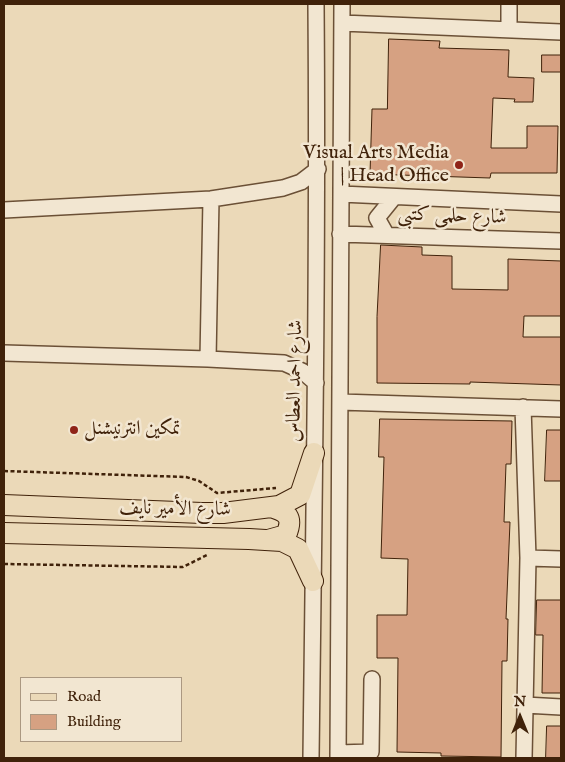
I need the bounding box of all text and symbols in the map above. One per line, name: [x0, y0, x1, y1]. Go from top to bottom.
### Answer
place label: Visual Arts Media | Head Office: [303, 142, 449, 189]
marker: Visual Arts Media | Head Office: [453, 159, 465, 171]
street label: شارع حلمى كتبى: [397, 203, 507, 231]
street label: شارع احمد العطاس: [283, 320, 309, 442]
place label: تمكين انترنیشنل: [84, 418, 181, 442]
marker: تمكين انترنیشنل: [68, 424, 80, 436]
street label: شارع الأمير نايف: [119, 497, 231, 523]
legend: [20, 677, 182, 742]
text: Road: [67, 687, 101, 706]
north arrow: [495, 692, 545, 742]
text: N: [514, 693, 526, 711]
text: Building: [67, 712, 121, 731]

